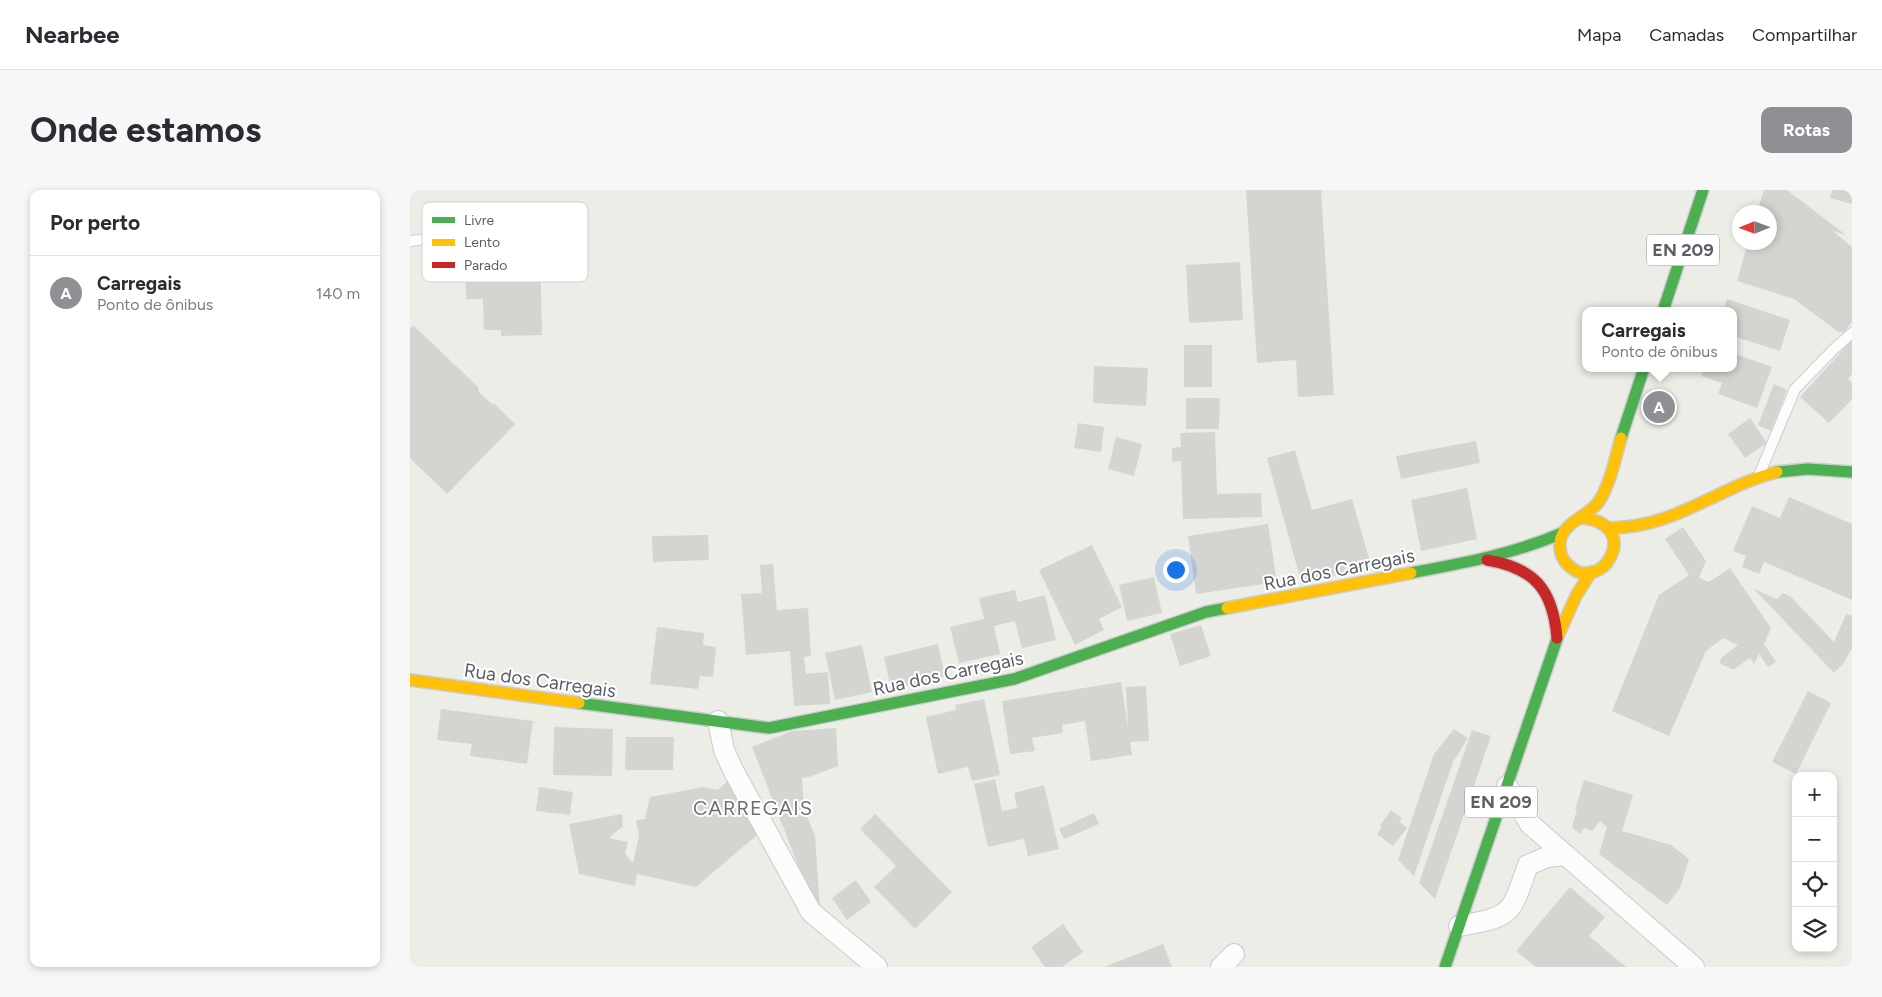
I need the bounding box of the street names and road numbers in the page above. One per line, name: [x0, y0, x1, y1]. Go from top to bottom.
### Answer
road number: EN 209: [1647, 234, 1719, 266]
street label: Rua dos Carregais: [1262, 544, 1417, 595]
street label: Rua dos Carregais: [871, 646, 1026, 701]
street label: Rua dos Carregais: [462, 658, 618, 703]
road number: EN 209: [1465, 786, 1537, 818]

